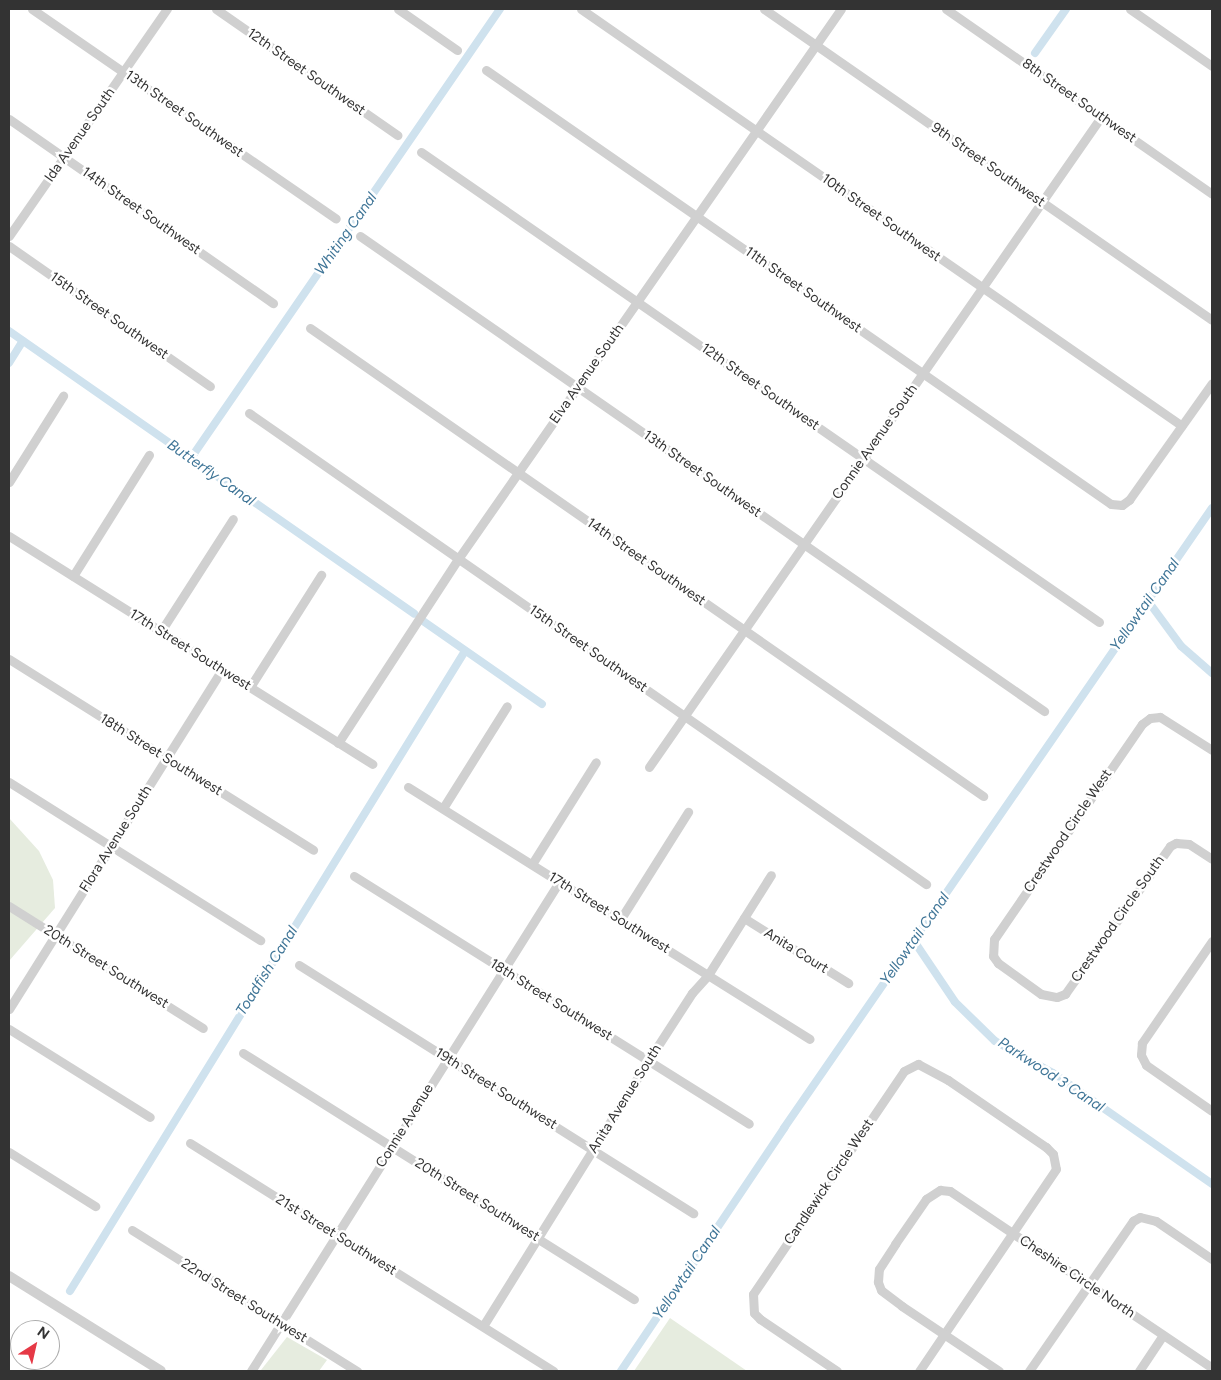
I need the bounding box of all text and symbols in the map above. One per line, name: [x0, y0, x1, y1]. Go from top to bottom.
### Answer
street label: 12th Street Southwest: [244, 25, 368, 119]
street label: 8th Street Southwest: [1019, 55, 1139, 147]
street label: 13th Street Southwest: [122, 67, 246, 161]
street label: Ida Avenue South: [41, 85, 119, 185]
street label: 9th Street Southwest: [928, 119, 1048, 211]
street label: 14th Street Southwest: [78, 164, 204, 258]
street label: 10th Street Southwest: [818, 170, 944, 266]
water label: Whiting Canal: [311, 189, 381, 279]
street label: 11th Street Southwest: [741, 243, 865, 337]
street label: 15th Street Southwest: [46, 269, 172, 363]
street label: Elva Avenue South: [546, 321, 628, 427]
street label: 12th Street Southwest: [698, 340, 822, 434]
street label: Connie Avenue South: [829, 381, 921, 503]
street label: 13th Street Southwest: [640, 427, 764, 521]
water label: Butterfly Canal: [164, 436, 258, 510]
street label: 14th Street Southwest: [583, 515, 709, 609]
water label: Yellowtail Canal: [1106, 555, 1184, 655]
street label: 15th Street Southwest: [525, 602, 651, 696]
street label: 17th Street Southwest: [126, 606, 254, 694]
street label: 18th Street Southwest: [97, 710, 225, 800]
street label: Crestwood Circle West: [1020, 766, 1116, 896]
street label: Flora Avenue South: [76, 783, 156, 895]
street label: Crestwood Circle South: [1068, 853, 1168, 985]
street label: 17th Street Southwest: [545, 869, 673, 957]
water label: Yellowtail Canal: [876, 889, 954, 989]
street label: 20th Street Southwest: [41, 922, 171, 1012]
water label: Toadfish Canal: [232, 923, 302, 1019]
street label: Anita Court: [761, 925, 831, 977]
street label: 18th Street Southwest: [487, 955, 615, 1045]
water label: Parkwood 3 Canal: [994, 1034, 1108, 1116]
street label: Anita Avenue South: [585, 1042, 665, 1156]
street label: 19th Street Southwest: [432, 1045, 560, 1133]
street label: Connie Avenue: [373, 1081, 437, 1171]
street label: Candlewick Circle West: [781, 1116, 877, 1248]
street label: 20th Street Southwest: [412, 1155, 542, 1245]
street label: 21st Street Southwest: [272, 1191, 400, 1279]
water label: Yellowtail Canal: [649, 1223, 725, 1323]
street label: Cheshire Circle North: [1016, 1232, 1138, 1322]
street label: 22nd Street Southwest: [178, 1255, 310, 1347]
north arrow: [10, 1320, 60, 1370]
text: N: [34, 1323, 53, 1343]

